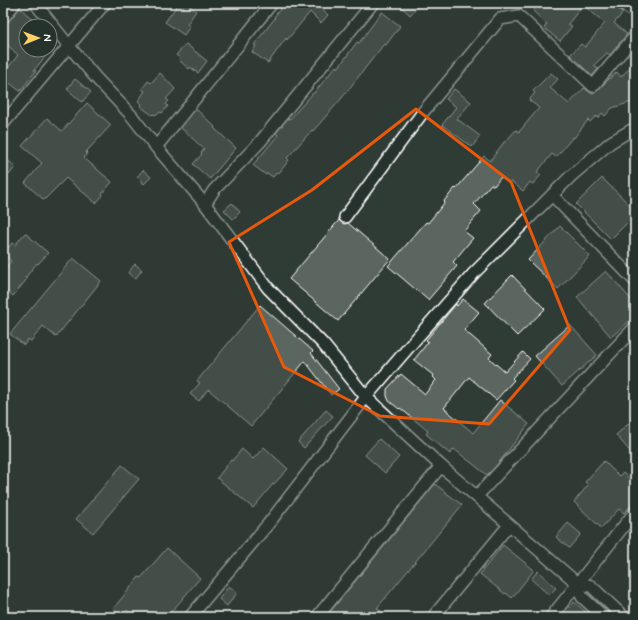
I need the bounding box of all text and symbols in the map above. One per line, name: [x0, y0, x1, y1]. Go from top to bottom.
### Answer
north arrow: [18, 18, 58, 58]
text: N: [40, 34, 54, 42]

